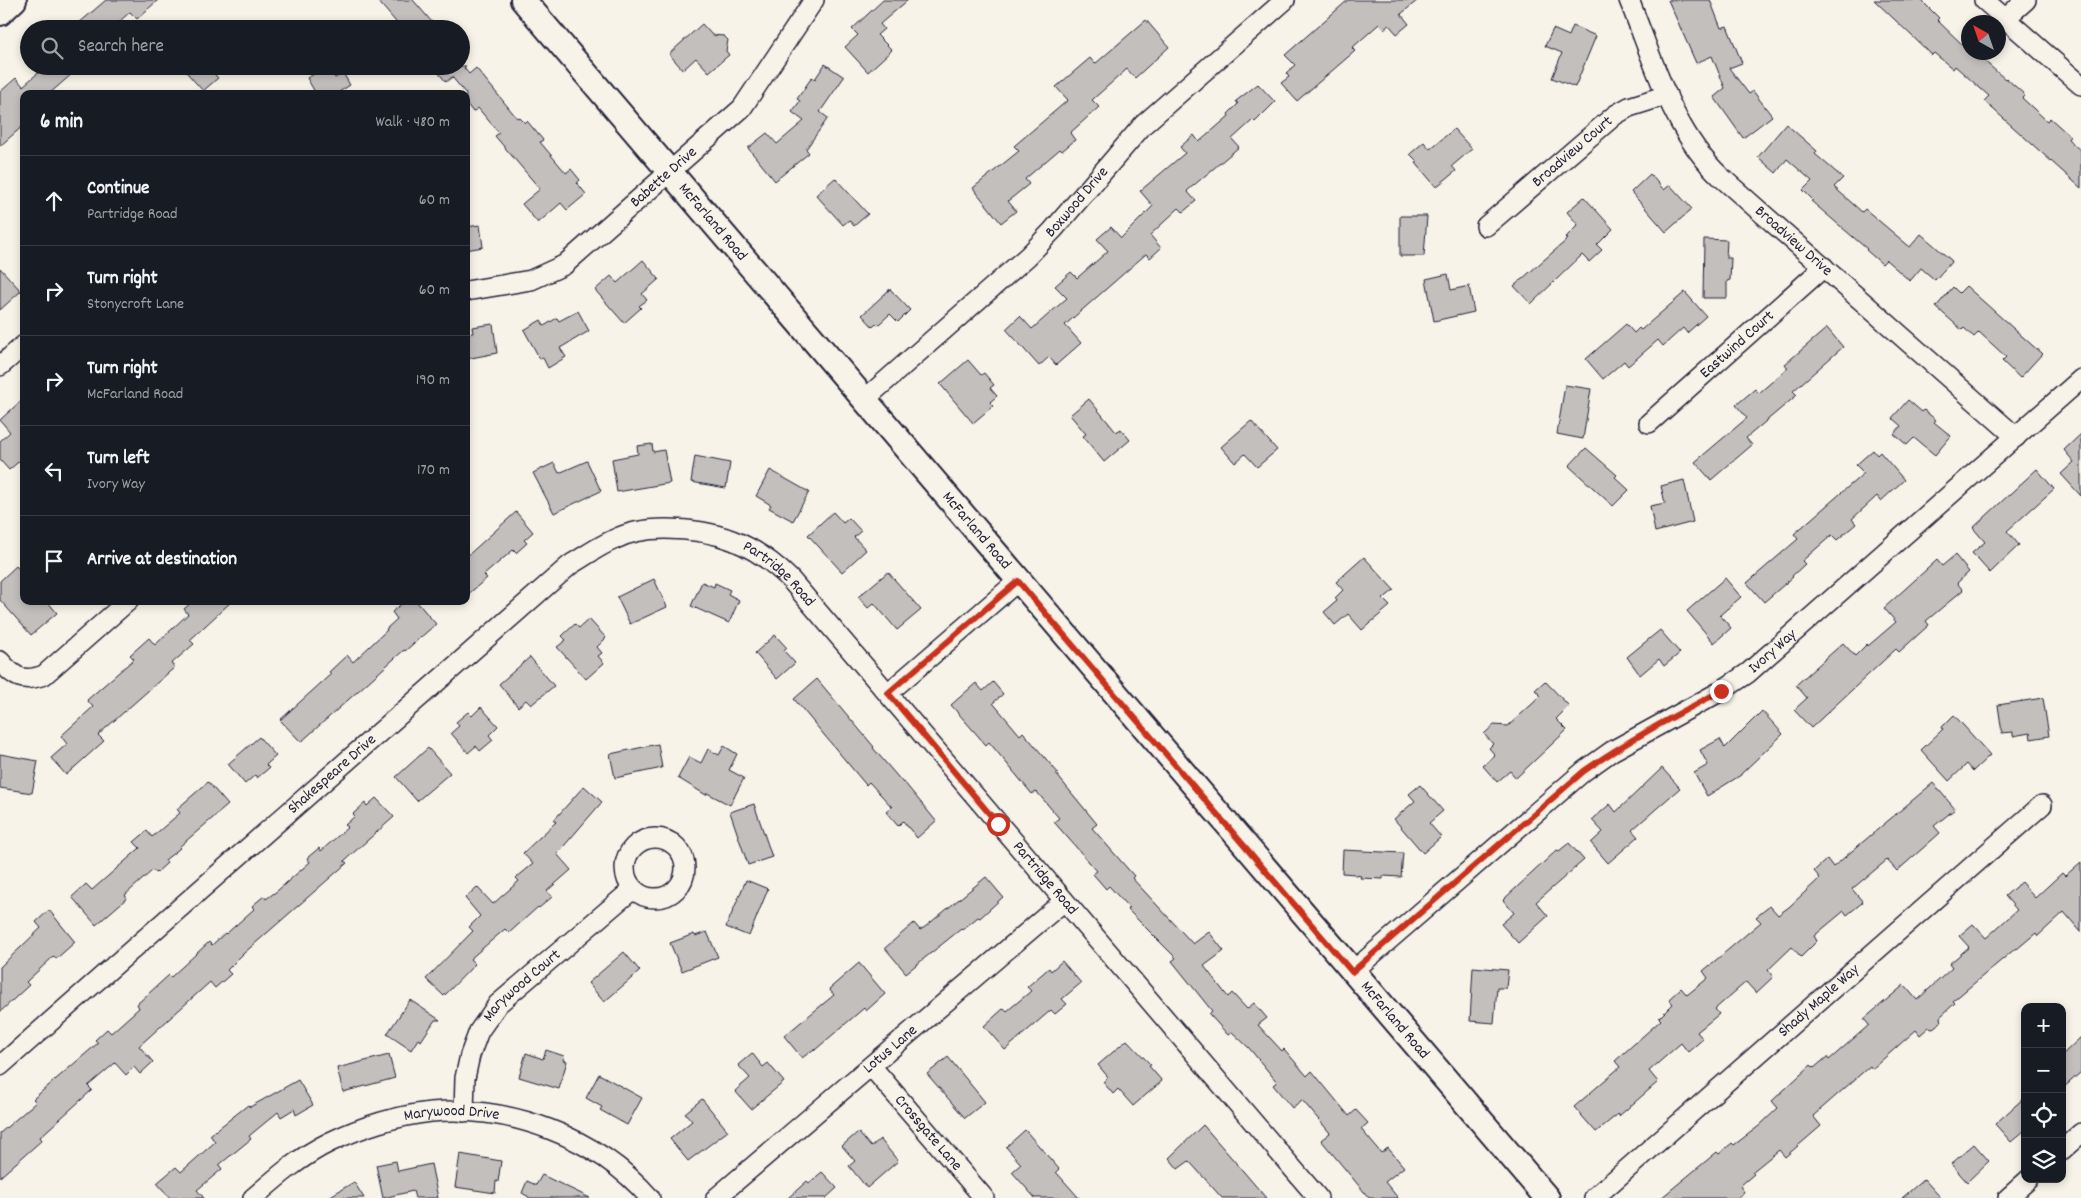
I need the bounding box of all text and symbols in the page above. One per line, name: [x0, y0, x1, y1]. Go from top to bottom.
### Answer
north arrow: [1961, 15, 2006, 60]
search box: [20, 20, 470, 75]
icon: search: [38, 34, 66, 62]
text: Search here: [78, 34, 164, 61]
text: 6 min: [40, 108, 83, 138]
street label: Broadview Court: [1527, 110, 1618, 193]
text: Walk · 480 m: [376, 111, 450, 134]
street label: Babette Drive: [625, 141, 702, 213]
street label: Boxwood Drive: [1040, 162, 1114, 243]
text: Continue: [87, 176, 149, 203]
street label: McFarland Road: [673, 178, 753, 266]
icon: ahead: [40, 187, 68, 215]
text: 60 m: [419, 189, 450, 212]
street label: Broadview Drive: [1750, 200, 1838, 282]
text: Partridge Road: [87, 203, 178, 226]
text: Turn right: [87, 266, 158, 293]
icon: right: [40, 277, 68, 305]
text: 60 m: [419, 279, 450, 302]
text: Stonycroft Lane: [87, 293, 184, 316]
street label: Eastwind Court: [1695, 305, 1780, 384]
text: Turn right: [87, 356, 158, 383]
icon: right: [40, 367, 68, 395]
text: 190 m: [416, 369, 450, 392]
text: McFarland Road: [87, 383, 183, 406]
text: Turn left: [87, 446, 150, 473]
icon: left: [40, 457, 68, 485]
text: 170 m: [417, 459, 450, 482]
text: Ivory Way: [87, 473, 145, 496]
street label: McFarland Road: [936, 487, 1017, 575]
street label: Partridge Road: [739, 535, 820, 612]
icon: arrive: [40, 547, 68, 575]
text: Arrive at destination: [87, 547, 237, 574]
street label: Ivory Way: [1743, 623, 1802, 679]
route end: [1710, 680, 1733, 703]
street label: Shakespeare Drive: [282, 729, 382, 820]
route start: [987, 813, 1010, 836]
street label: Partridge Road: [1007, 836, 1083, 920]
street label: Marywood Court: [477, 944, 566, 1027]
street label: Shady Maple Way: [1773, 958, 1865, 1043]
street label: McFarland Road: [1355, 976, 1435, 1064]
map controls: [2021, 1003, 2066, 1183]
button: +: [2021, 1003, 2066, 1048]
street label: Lotus Lane: [858, 1019, 923, 1079]
button: −: [2021, 1048, 2066, 1093]
street label: Crossgate Lane: [889, 1090, 968, 1176]
button: locate: [2021, 1093, 2066, 1138]
street label: Marywood Drive: [402, 1100, 501, 1128]
button: layers: [2021, 1138, 2066, 1183]

